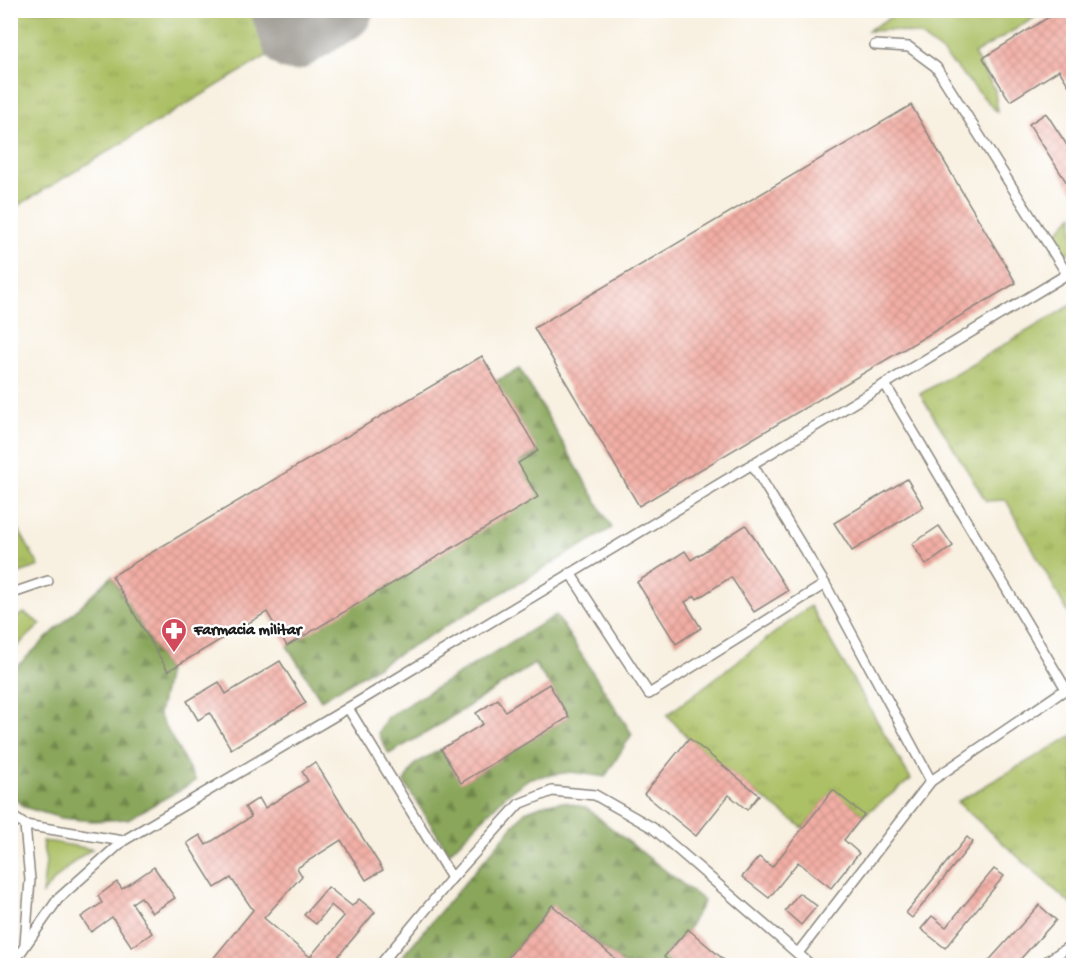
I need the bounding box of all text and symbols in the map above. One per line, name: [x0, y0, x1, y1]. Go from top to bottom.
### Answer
pharmacy icon: Farmacia militar: [159, 616, 189, 654]
place label: Farmacia militar: [193, 622, 304, 641]

